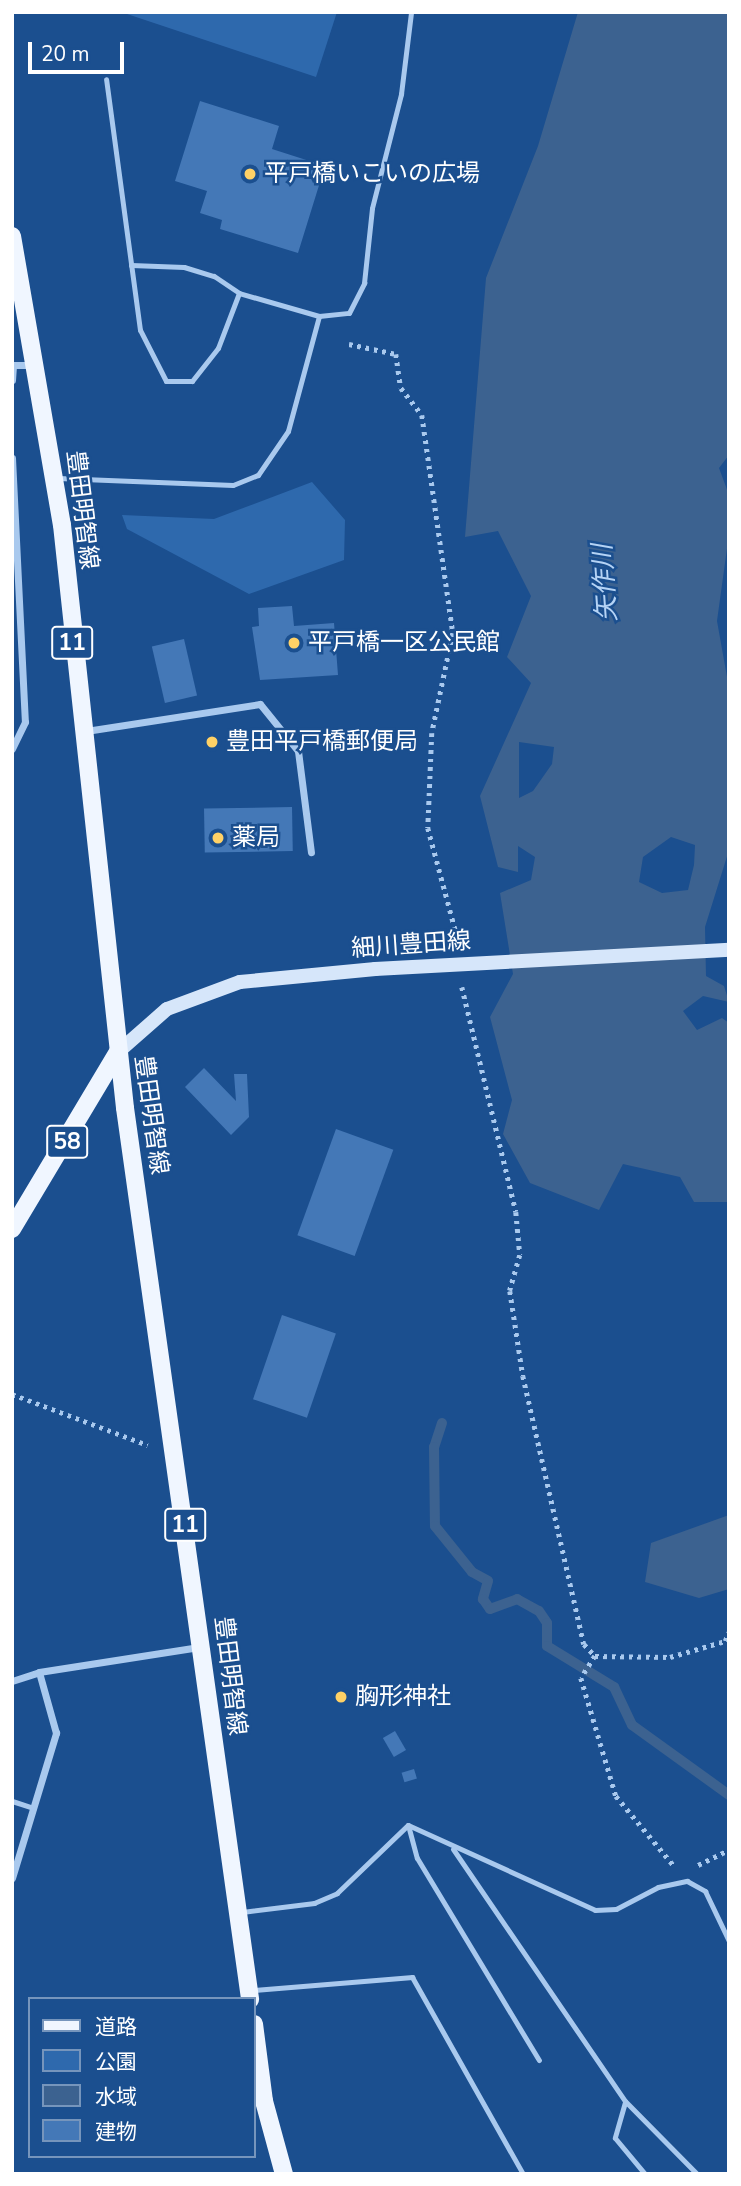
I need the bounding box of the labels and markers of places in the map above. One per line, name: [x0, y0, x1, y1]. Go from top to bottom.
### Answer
place label: 平戸橋いこいの広場: [264, 160, 480, 188]
marker: 平戸橋いこいの広場: [242, 166, 258, 182]
place label: 平戸橋一区公民館: [308, 629, 500, 657]
marker: 平戸橋一区公民館: [286, 635, 302, 651]
place label: 豊田平戸橋郵便局: [226, 728, 418, 756]
marker: 豊田平戸橋郵便局: [204, 734, 220, 750]
place label: 薬局: [232, 824, 280, 852]
marker: 薬局: [210, 830, 226, 846]
place label: 胸形神社: [355, 1683, 451, 1711]
marker: 胸形神社: [333, 1689, 349, 1705]

